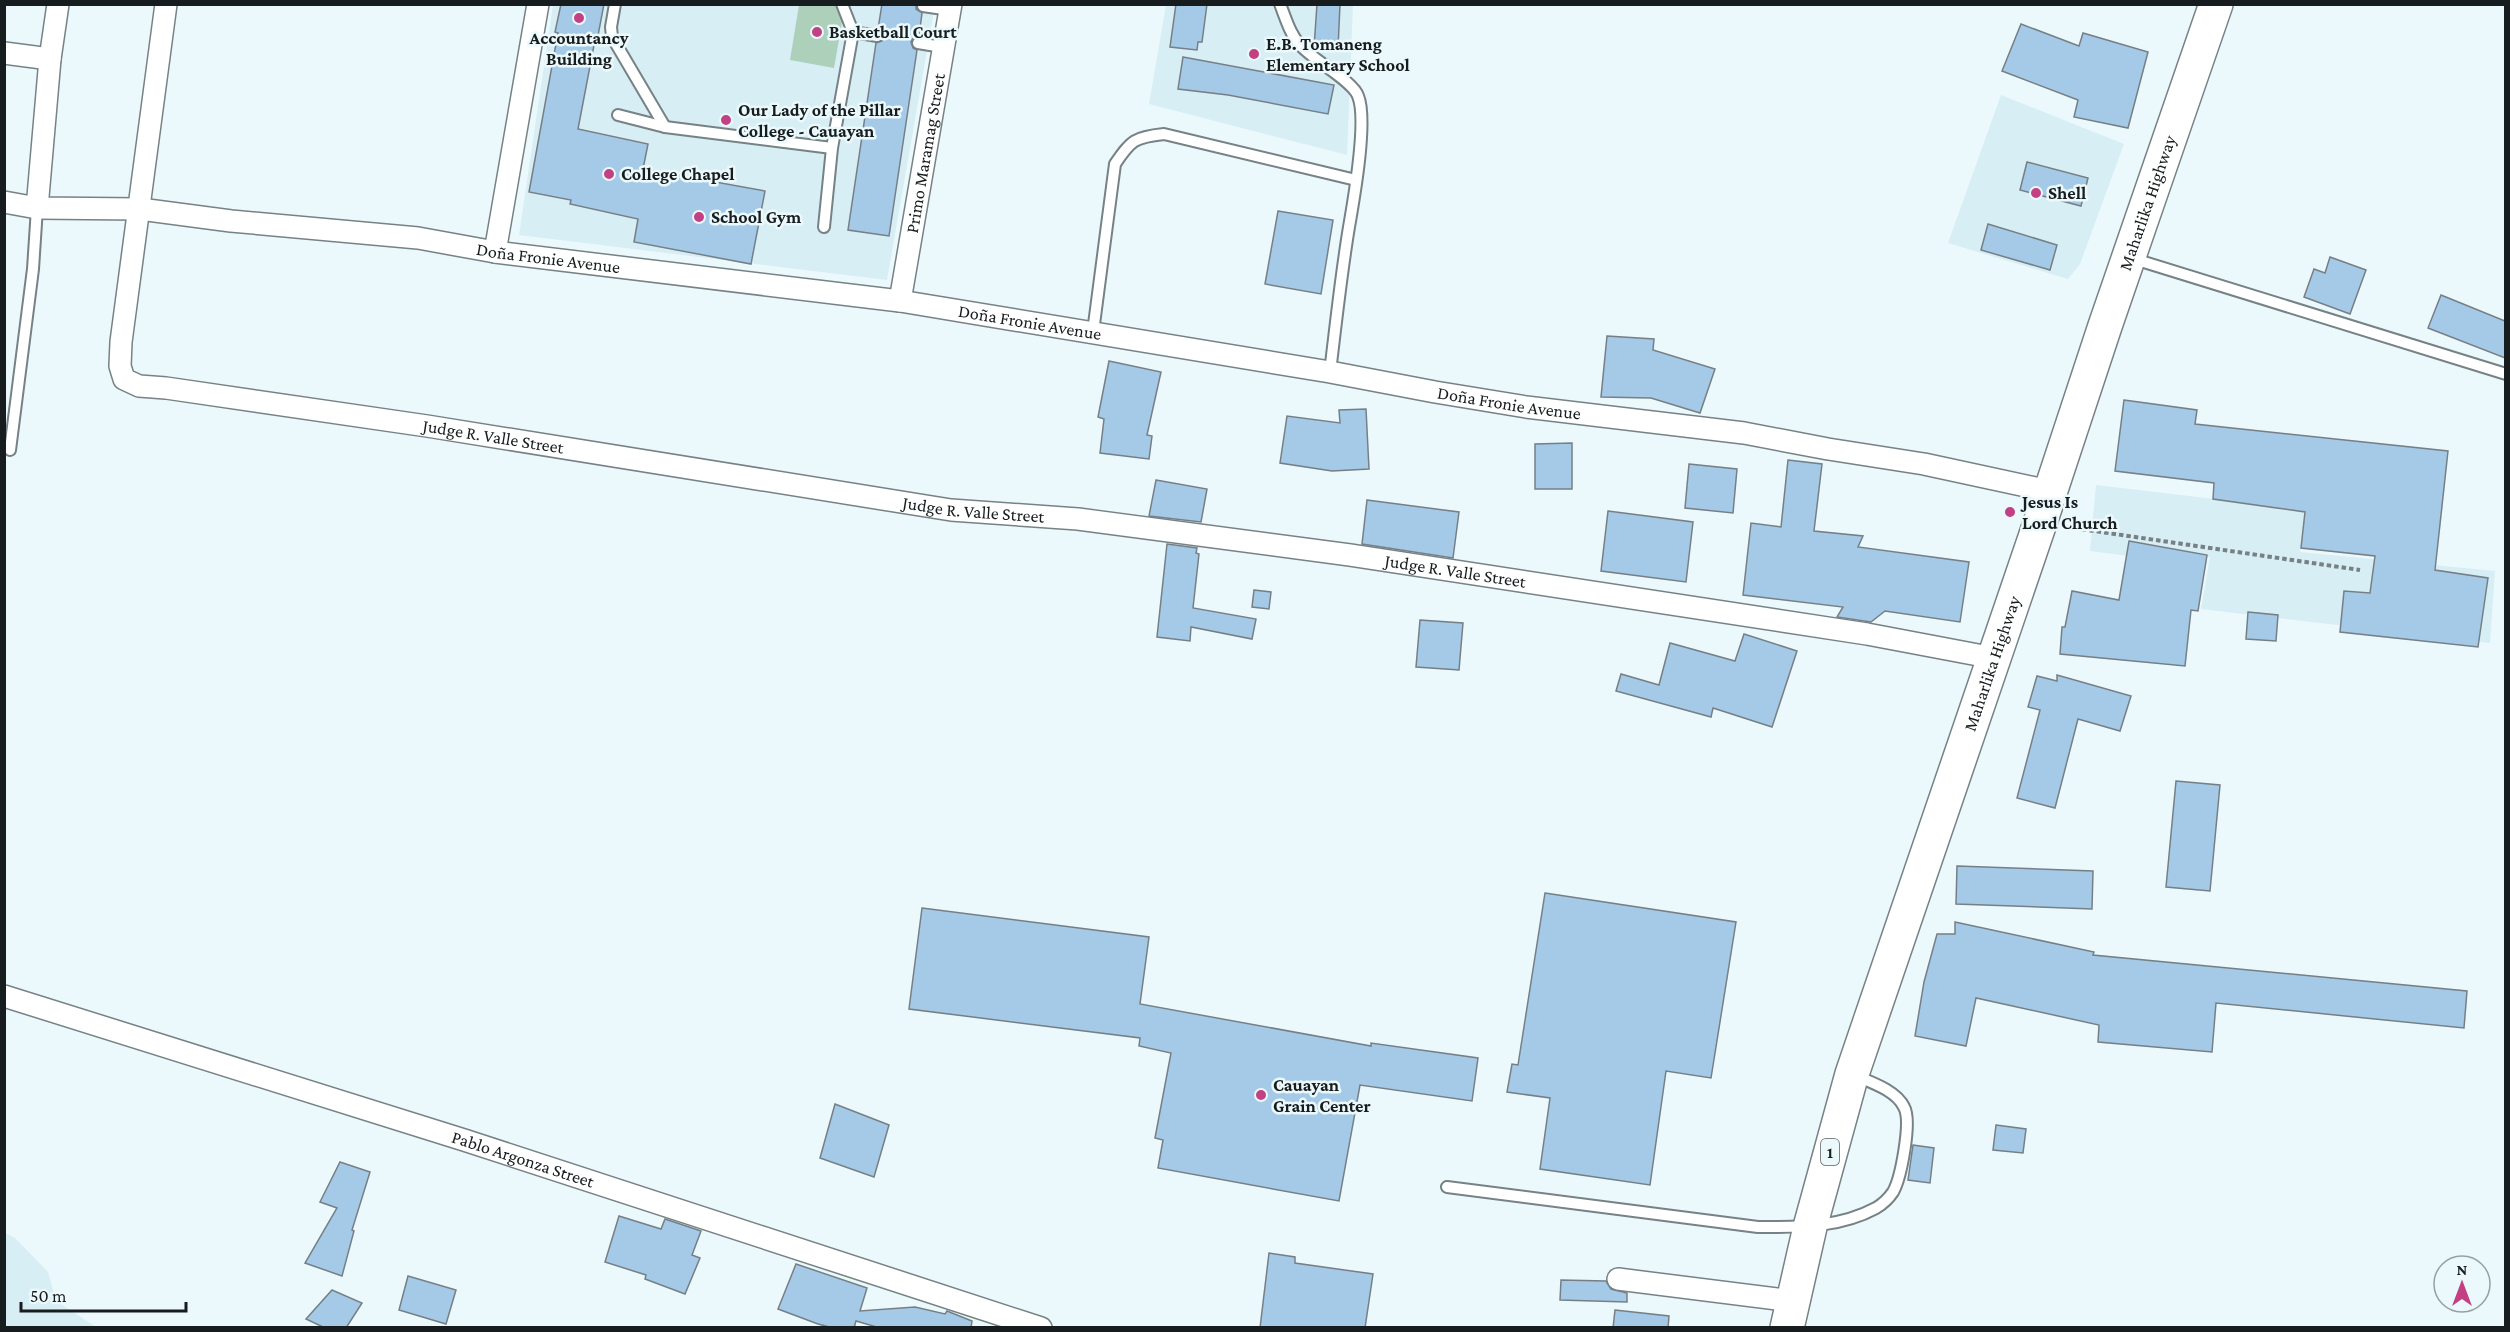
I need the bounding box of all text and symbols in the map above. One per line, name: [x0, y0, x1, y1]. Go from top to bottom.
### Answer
marker: Accountancy Building: [572, 11, 586, 25]
place label: Basketball Court: [829, 22, 957, 42]
marker: Basketball Court: [810, 25, 824, 39]
place label: Accountancy Building: [529, 28, 629, 69]
place label: E.B. Tomaneng Elementary School: [1266, 34, 1410, 75]
marker: E.B. Tomaneng Elementary School: [1247, 47, 1261, 61]
street label: Primo Maramag Street: [902, 71, 949, 235]
place label: Our Lady of the Pillar College - Cauayan: [738, 100, 901, 141]
marker: Our Lady of the Pillar College - Cauayan: [719, 113, 733, 127]
street label: Maharlika Highway: [2115, 132, 2180, 273]
place label: College Chapel: [621, 164, 734, 184]
marker: College Chapel: [602, 167, 616, 181]
place label: Shell: [2048, 183, 2086, 203]
marker: Shell: [2029, 186, 2043, 200]
place label: School Gym: [711, 207, 802, 227]
marker: School Gym: [692, 210, 706, 224]
street label: Doña Fronie Avenue: [475, 239, 621, 277]
street label: Doña Fronie Avenue: [957, 301, 1103, 344]
street label: Doña Fronie Avenue: [1436, 383, 1582, 423]
street label: Judge R. Valle Street: [419, 415, 566, 458]
street label: Judge R. Valle Street: [899, 492, 1046, 527]
place label: Jesus Is Lord Church: [2020, 492, 2118, 533]
marker: Jesus Is Lord Church: [2003, 505, 2017, 519]
street label: Judge R. Valle Street: [1381, 550, 1528, 592]
street label: Maharlika Highway: [1960, 592, 2025, 734]
place label: Cauayan Grain Center: [1273, 1075, 1371, 1116]
marker: Cauayan Grain Center: [1254, 1088, 1268, 1102]
street label: Pablo Argonza Street: [449, 1127, 598, 1192]
road number: 1: [1821, 1139, 1839, 1165]
north arrow: [2432, 1254, 2492, 1314]
text: N: [2457, 1261, 2468, 1278]
scale bar: [21, 1275, 186, 1313]
text: 50 m: [30, 1286, 67, 1306]

